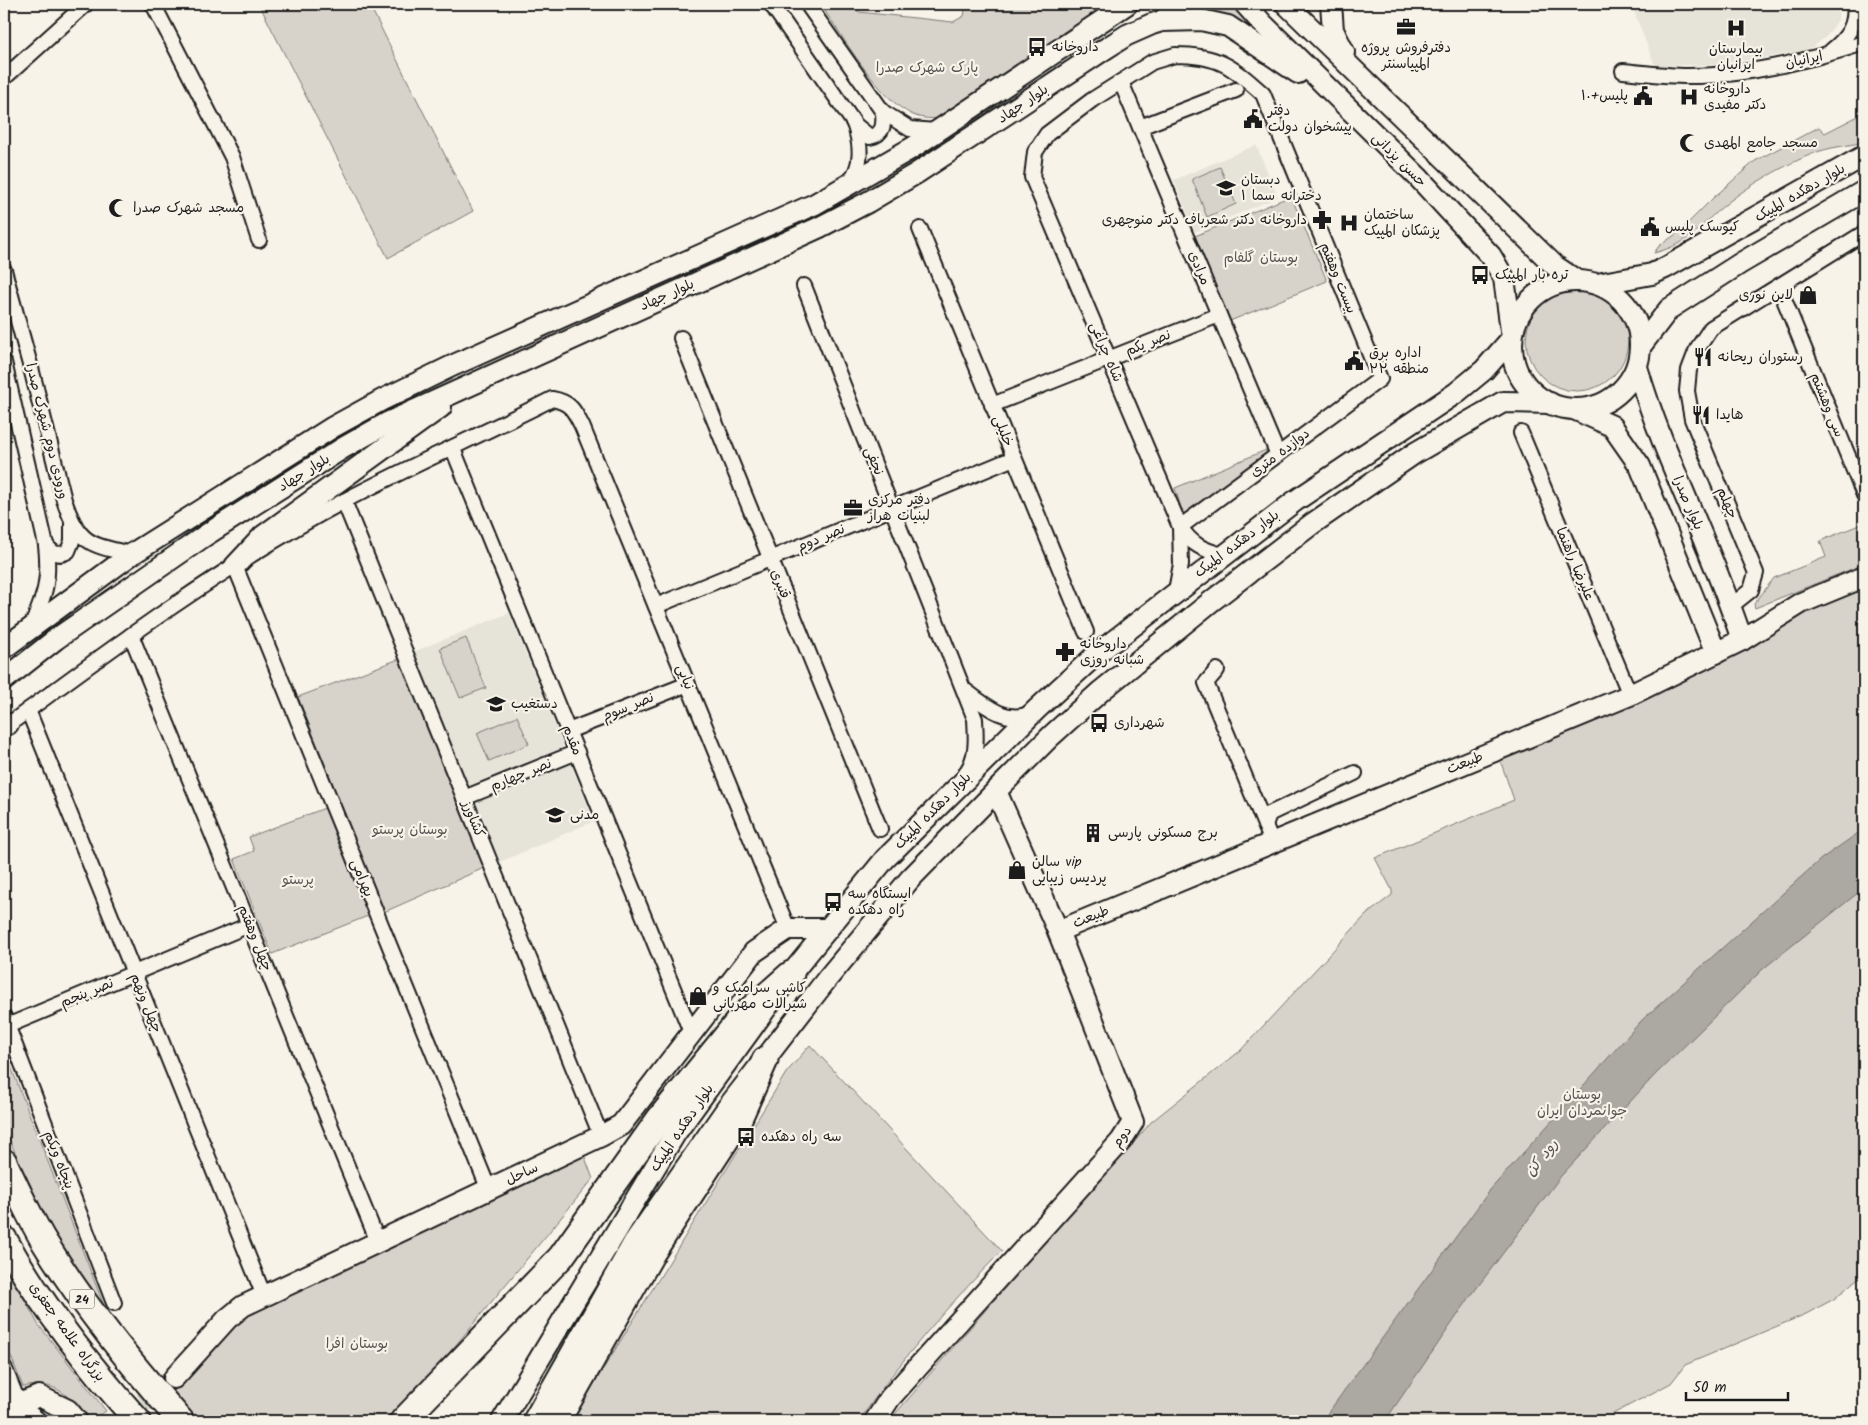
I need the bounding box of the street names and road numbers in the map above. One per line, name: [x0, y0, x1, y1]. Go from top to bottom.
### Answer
street label: ایرانیان: [1783, 45, 1825, 75]
street label: بلوار جهاد: [993, 79, 1053, 129]
street label: حسن یزدانی: [1367, 128, 1431, 192]
street label: بلوار دهکده المپیک: [1750, 158, 1850, 228]
street label: بیست وهفتم: [1314, 239, 1362, 317]
street label: مرادی: [1182, 247, 1216, 289]
street label: بلوار جهاد: [636, 273, 698, 317]
street label: شاه چراغی: [1083, 318, 1129, 386]
street label: نصر یکم: [1122, 324, 1174, 362]
street label: ورودی دوم شهرک صدرا: [19, 361, 75, 501]
street label: سی وهشتم: [1804, 369, 1850, 441]
street label: خلیلی: [987, 412, 1019, 450]
street label: دوازده متری: [1245, 423, 1315, 483]
street label: نجفی: [858, 443, 890, 479]
street label: بلوار جهاد: [274, 448, 334, 498]
street label: بلوار صدرا: [1667, 472, 1709, 534]
street label: چهلم: [1710, 484, 1744, 522]
street label: بلوار دهکده المپیک: [1190, 505, 1284, 583]
street label: نصر دوم: [793, 518, 849, 558]
street label: علیرضا راهنما: [1550, 524, 1600, 604]
street label: قنبری: [764, 566, 796, 602]
street label: نیایی: [670, 661, 700, 693]
street label: نصر سوم: [599, 687, 657, 727]
street label: مقدم: [556, 721, 588, 759]
street label: طبیعت: [1443, 746, 1487, 780]
street label: نصر چهارم: [487, 753, 555, 797]
street label: بلوار دهکده المپیک: [889, 767, 977, 855]
street label: کشاورز: [455, 796, 490, 841]
street label: بهرامی: [344, 856, 380, 900]
street label: طبیعت: [1069, 900, 1113, 934]
street label: چهل وهفتم: [232, 902, 278, 974]
street label: چهل ونهم: [124, 970, 168, 1036]
street label: نصر پنجم: [57, 972, 117, 1014]
street label: بلوار دهکده المپیک: [644, 1080, 720, 1176]
street label: دوم: [1106, 1121, 1138, 1153]
street label: پنجاه ویکم: [38, 1128, 80, 1192]
street label: ساحل: [502, 1157, 542, 1191]
street label: بزرگراه علامه جعفری: [23, 1278, 111, 1386]
road number: 24: [70, 1290, 94, 1308]

